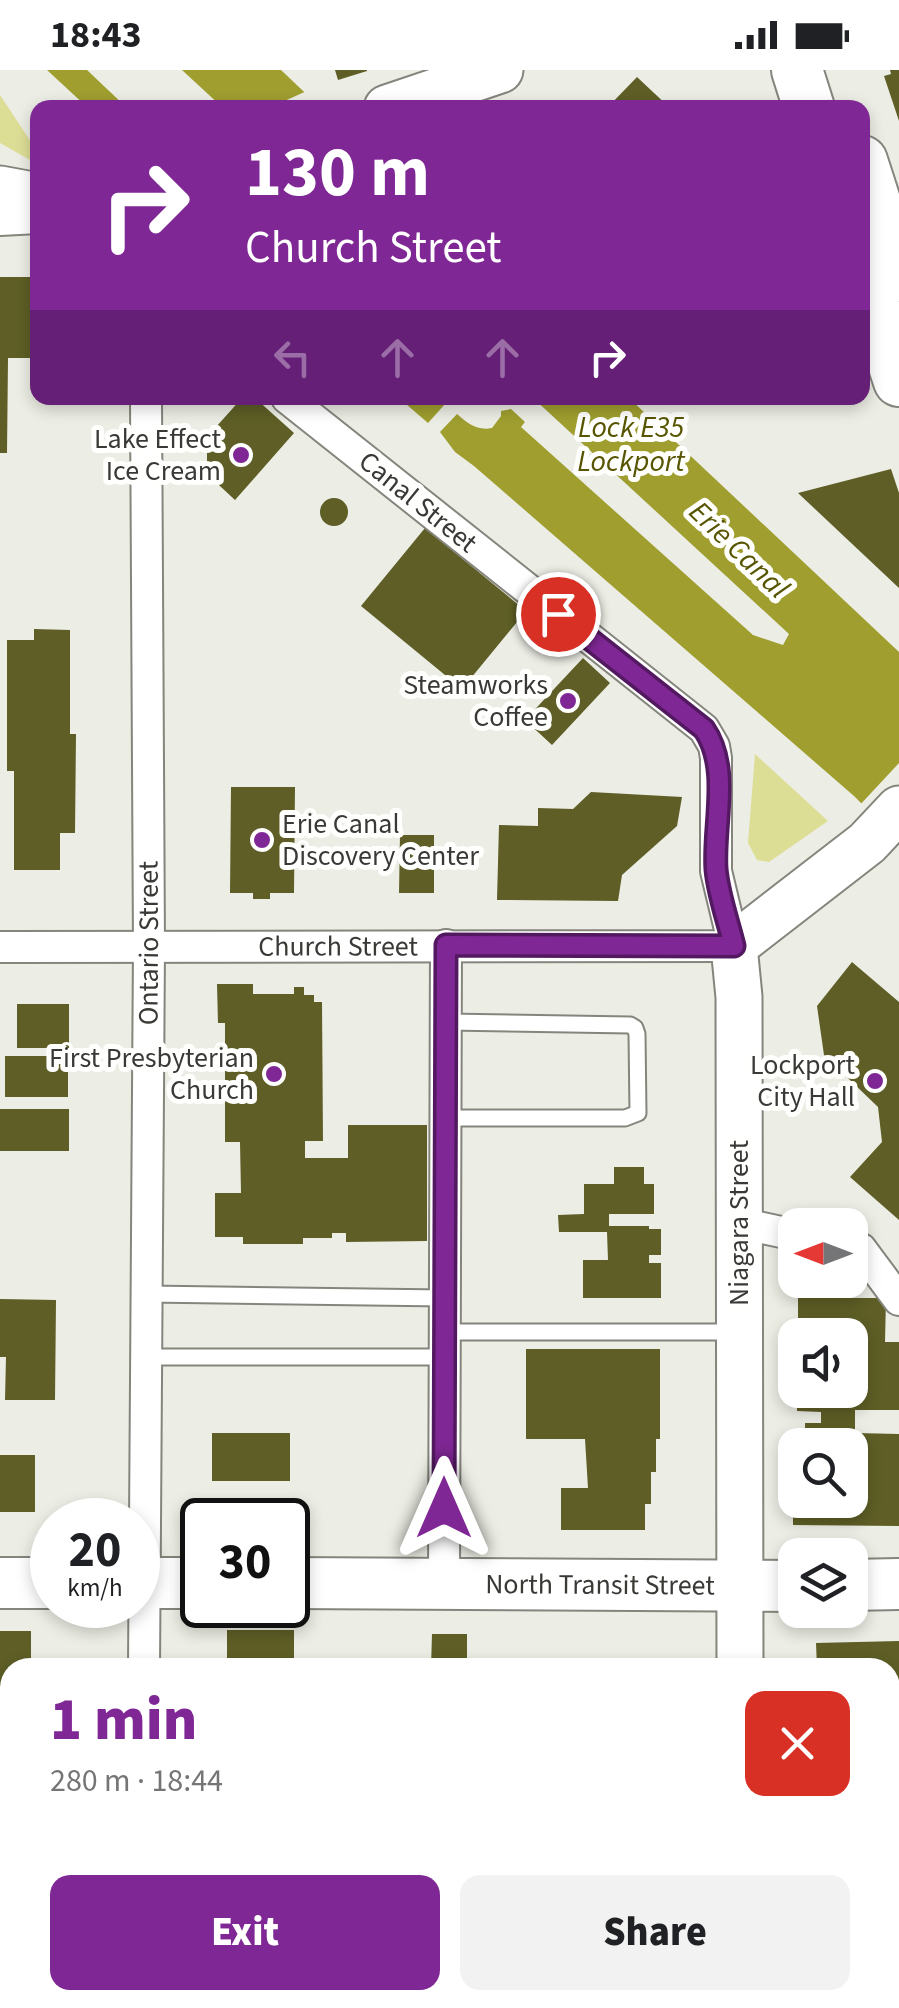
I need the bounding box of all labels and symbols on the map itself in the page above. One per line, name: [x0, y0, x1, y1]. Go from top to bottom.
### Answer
water label: Lock E35 Lockport: [577, 406, 686, 483]
place label: Lake Effect Ice Cream: [94, 419, 222, 491]
street label: Canal Street: [350, 442, 486, 563]
marker: Lake Effect Ice Cream: [230, 444, 252, 466]
water label: Erie Canal: [679, 491, 799, 609]
pin: [516, 572, 601, 657]
place label: Steamworks Coffee: [403, 665, 548, 737]
marker: Steamworks Coffee: [557, 690, 579, 712]
place label: Erie Canal Discovery Center: [282, 804, 479, 876]
marker: Erie Canal Discovery Center: [251, 829, 273, 851]
street label: Ontario Street: [128, 860, 169, 1025]
street label: Church Street: [258, 926, 418, 967]
place label: First Presbyterian Church: [49, 1038, 254, 1110]
place label: Lockport City Hall: [750, 1045, 856, 1117]
marker: First Presbyterian Church: [263, 1063, 285, 1085]
marker: Lockport City Hall: [864, 1070, 886, 1092]
street label: Niagara Street: [719, 1140, 759, 1306]
north arrow: [778, 1208, 868, 1298]
position arrow: [392, 1456, 496, 1560]
speed limit sign: 30: [180, 1498, 310, 1628]
street label: North Transit Street: [485, 1564, 715, 1606]

